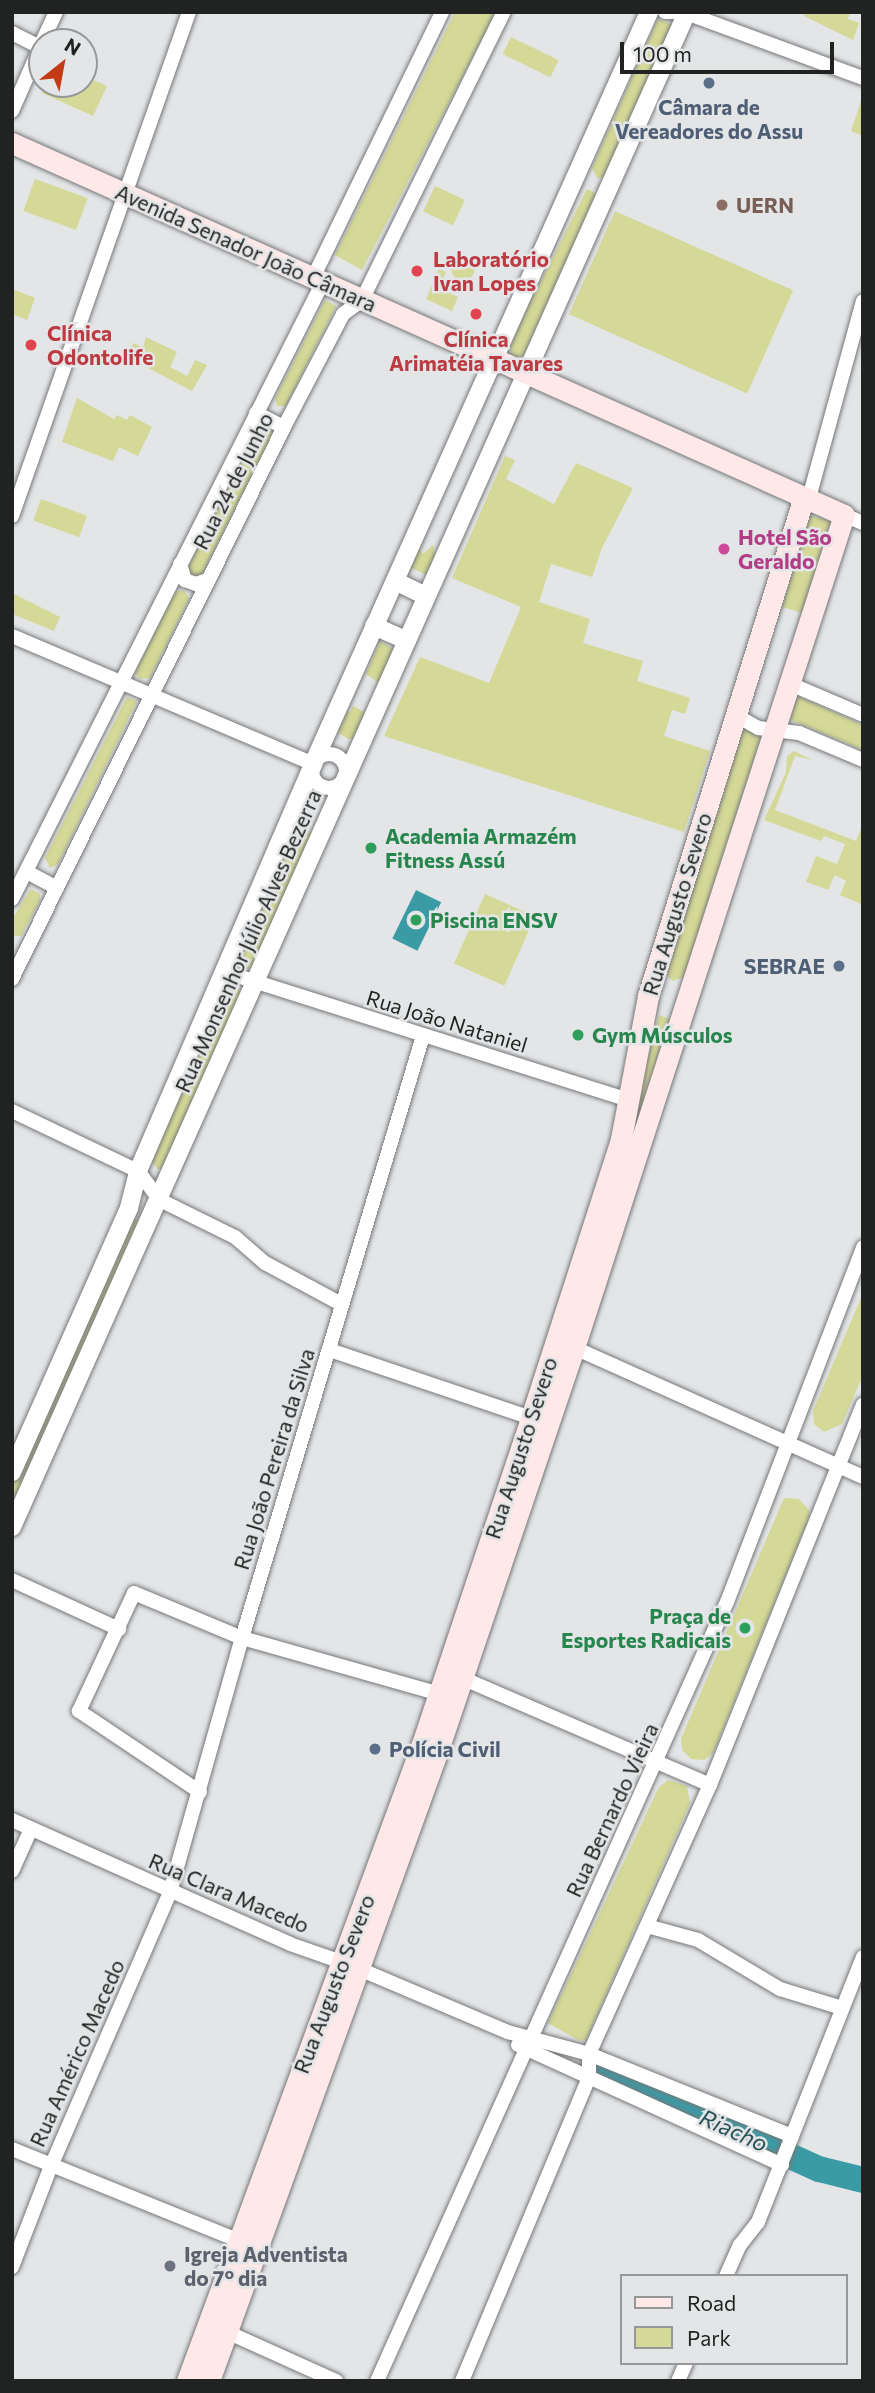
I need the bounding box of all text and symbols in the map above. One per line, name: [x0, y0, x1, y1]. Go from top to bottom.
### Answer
north arrow: [28, 28, 98, 98]
scale bar: [623, 28, 836, 72]
text: N: [61, 33, 85, 60]
text: 100 m: [633, 41, 692, 66]
marker: Câmara de Vereadores do Assu: [701, 75, 717, 91]
place label: Câmara de Vereadores do Assu: [615, 94, 803, 144]
street label: Avenida Senador João Câmara: [112, 179, 380, 317]
place label: UERN: [736, 192, 794, 218]
marker: UERN: [714, 197, 730, 213]
place label: Laboratório Ivan Lopes: [433, 246, 549, 296]
marker: Laboratório Ivan Lopes: [407, 261, 427, 281]
marker: Clínica Arimatéia Tavares: [466, 304, 486, 324]
place label: Clínica Odontolife: [47, 320, 153, 370]
place label: Clínica Arimatéia Tavares: [389, 326, 563, 376]
marker: Clínica Odontolife: [21, 335, 41, 355]
street label: Rua 24 de Junho: [188, 408, 278, 554]
place label: Hotel São Geraldo: [738, 524, 832, 574]
marker: Hotel São Geraldo: [716, 541, 732, 557]
street label: Rua Monsenhor Júlio Alves Bezerra: [170, 786, 326, 1096]
street label: Rua Augusto Severo: [637, 810, 717, 998]
place label: Academia Armazém Fitness Assú: [385, 823, 577, 873]
marker: Academia Armazém Fitness Assú: [363, 840, 379, 856]
place label: Piscina ENSV: [430, 907, 558, 933]
marker: Piscina ENSV: [408, 912, 424, 928]
place label: SEBRAE: [744, 953, 825, 979]
marker: SEBRAE: [831, 958, 847, 974]
street label: Rua João Nataniel: [363, 985, 531, 1057]
place label: Gym Músculos: [592, 1022, 732, 1048]
marker: Gym Músculos: [570, 1027, 586, 1043]
street label: Rua João Pereira da Silva: [228, 1345, 320, 1573]
street label: Rua Augusto Severo: [480, 1354, 562, 1542]
place label: Praça de Esportes Radicais: [561, 1603, 731, 1653]
marker: Praça de Esportes Radicais: [737, 1620, 753, 1636]
street label: Rua Bernardo Vieira: [561, 1719, 663, 1901]
place label: Polícia Civil: [389, 1736, 501, 1762]
marker: Polícia Civil: [367, 1741, 383, 1757]
street label: Rua Clara Macedo: [145, 1848, 313, 1938]
street label: Rua Augusto Severo: [288, 1891, 380, 2077]
street label: Rua Américo Macedo: [24, 1955, 130, 2151]
water label: Riacho: [696, 2103, 772, 2157]
place label: Igreja Adventista do 7º dia: [184, 2241, 348, 2291]
marker: Igreja Adventista do 7º dia: [162, 2258, 178, 2274]
legend: [620, 2274, 847, 2365]
text: Road: [687, 2290, 736, 2315]
text: Park: [687, 2325, 731, 2350]

